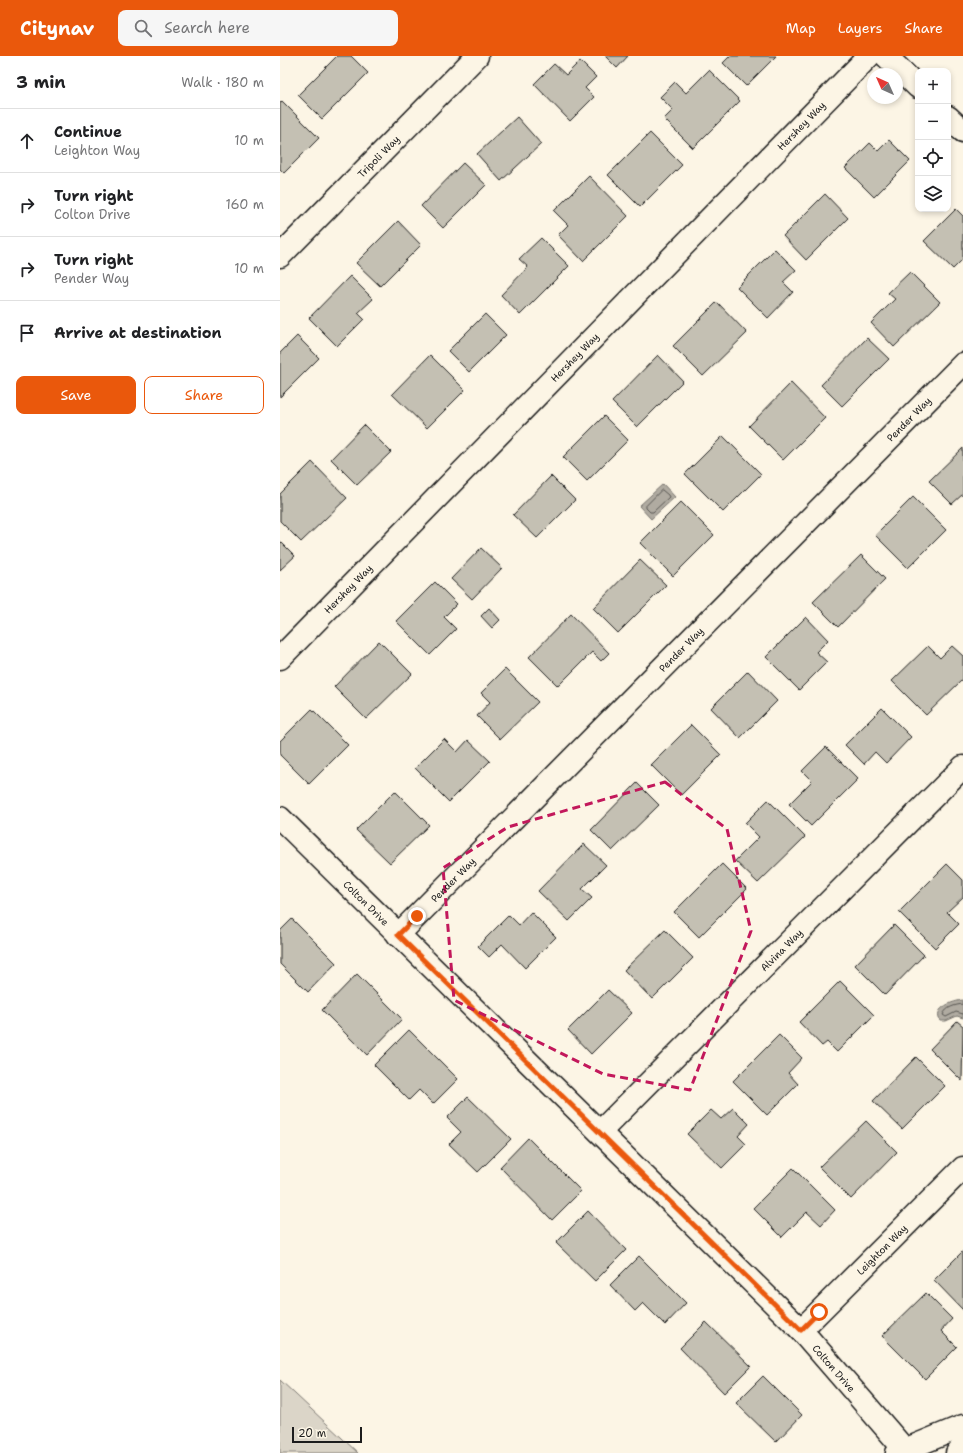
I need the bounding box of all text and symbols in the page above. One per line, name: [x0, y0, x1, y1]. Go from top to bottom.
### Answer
search box: [118, 10, 398, 46]
text: Citynav: [20, 16, 94, 41]
icon: search: [132, 17, 154, 39]
text: Search here: [164, 18, 250, 38]
text: Map: [786, 19, 816, 37]
text: Layers: [838, 19, 882, 37]
text: Share: [904, 19, 943, 37]
north arrow: [867, 68, 903, 104]
map controls: [915, 68, 951, 212]
button: +: [915, 68, 951, 104]
text: 3 min: [16, 71, 66, 93]
text: Walk · 180 m: [181, 74, 264, 91]
street label: Hershey Way: [774, 98, 828, 153]
button: −: [915, 104, 951, 140]
text: Continue: [54, 122, 122, 142]
icon: ahead: [16, 130, 38, 152]
text: 10 m: [234, 132, 264, 149]
street label: Tripoli Way: [355, 132, 402, 180]
button: locate: [915, 140, 951, 176]
text: Leighton Way: [54, 142, 140, 159]
button: layers: [915, 176, 951, 212]
text: Turn right: [54, 186, 134, 206]
icon: right: [16, 194, 38, 216]
text: 160 m: [226, 196, 264, 213]
text: Colton Drive: [54, 206, 131, 223]
text: Turn right: [54, 250, 134, 270]
icon: right: [16, 258, 38, 280]
text: 10 m: [234, 260, 264, 277]
text: Pender Way: [54, 270, 129, 287]
icon: arrive: [16, 322, 38, 344]
text: Arrive at destination: [54, 323, 222, 343]
street label: Hershey Way: [548, 330, 602, 384]
button: Save: [16, 376, 136, 414]
button: Share: [144, 376, 264, 414]
street label: Pender Way: [884, 394, 934, 444]
street label: Hershey Way: [321, 561, 375, 616]
street label: Pender Way: [656, 624, 706, 674]
street label: Pender Way: [428, 854, 478, 905]
street label: Colton Drive: [341, 877, 392, 928]
route end: [408, 907, 426, 925]
street label: Alvina Way: [757, 926, 805, 974]
street label: Leighton Way: [854, 1221, 910, 1277]
route start: [810, 1303, 828, 1321]
street label: Colton Drive: [810, 1342, 859, 1395]
scale bar: [292, 1425, 362, 1444]
text: 20 m: [298, 1426, 326, 1441]

